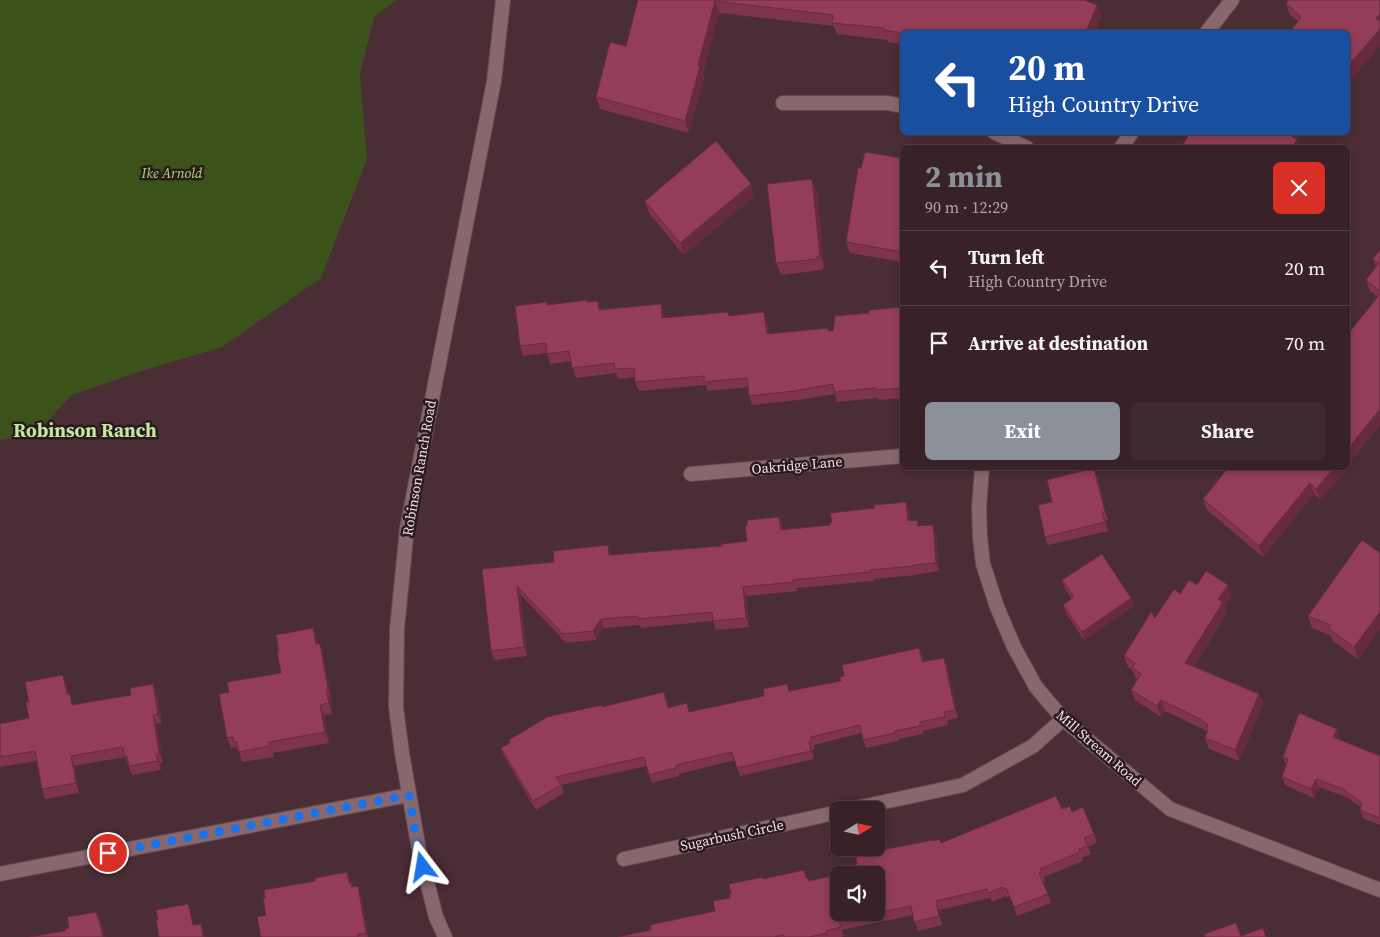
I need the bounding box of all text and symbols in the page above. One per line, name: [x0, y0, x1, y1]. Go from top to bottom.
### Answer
text: 20 m: [1008, 44, 1085, 92]
icon: left: [925, 50, 990, 115]
text: High Country Drive: [1008, 89, 1199, 119]
text: 2 min: [925, 156, 1003, 197]
button: close: [1273, 162, 1325, 214]
park label: Ike Arnold: [141, 163, 203, 183]
text: 90 m · 12:29: [925, 196, 1008, 218]
text: Turn left: [968, 244, 1044, 270]
icon: left: [925, 254, 953, 282]
text: 20 m: [1284, 255, 1325, 281]
text: High Country Drive: [968, 270, 1107, 292]
icon: arrive: [925, 329, 953, 357]
text: Arrive at destination: [968, 330, 1148, 356]
text: 70 m: [1284, 330, 1325, 356]
street label: Robinson Ranch Road: [397, 399, 441, 537]
button: Exit: [925, 402, 1120, 460]
button: Share: [1130, 402, 1325, 460]
district label: Robinson Ranch: [13, 417, 157, 443]
street label: Oakridge Lane: [751, 451, 843, 479]
street label: Mill Stream Road: [1052, 705, 1146, 791]
north arrow: [830, 801, 885, 856]
map controls: [830, 801, 885, 921]
street label: Sugarbush Circle: [678, 814, 786, 856]
pin: [87, 832, 129, 874]
icon: arrive: [94, 839, 122, 867]
position arrow: [396, 840, 448, 892]
button: sound: [830, 866, 885, 921]

